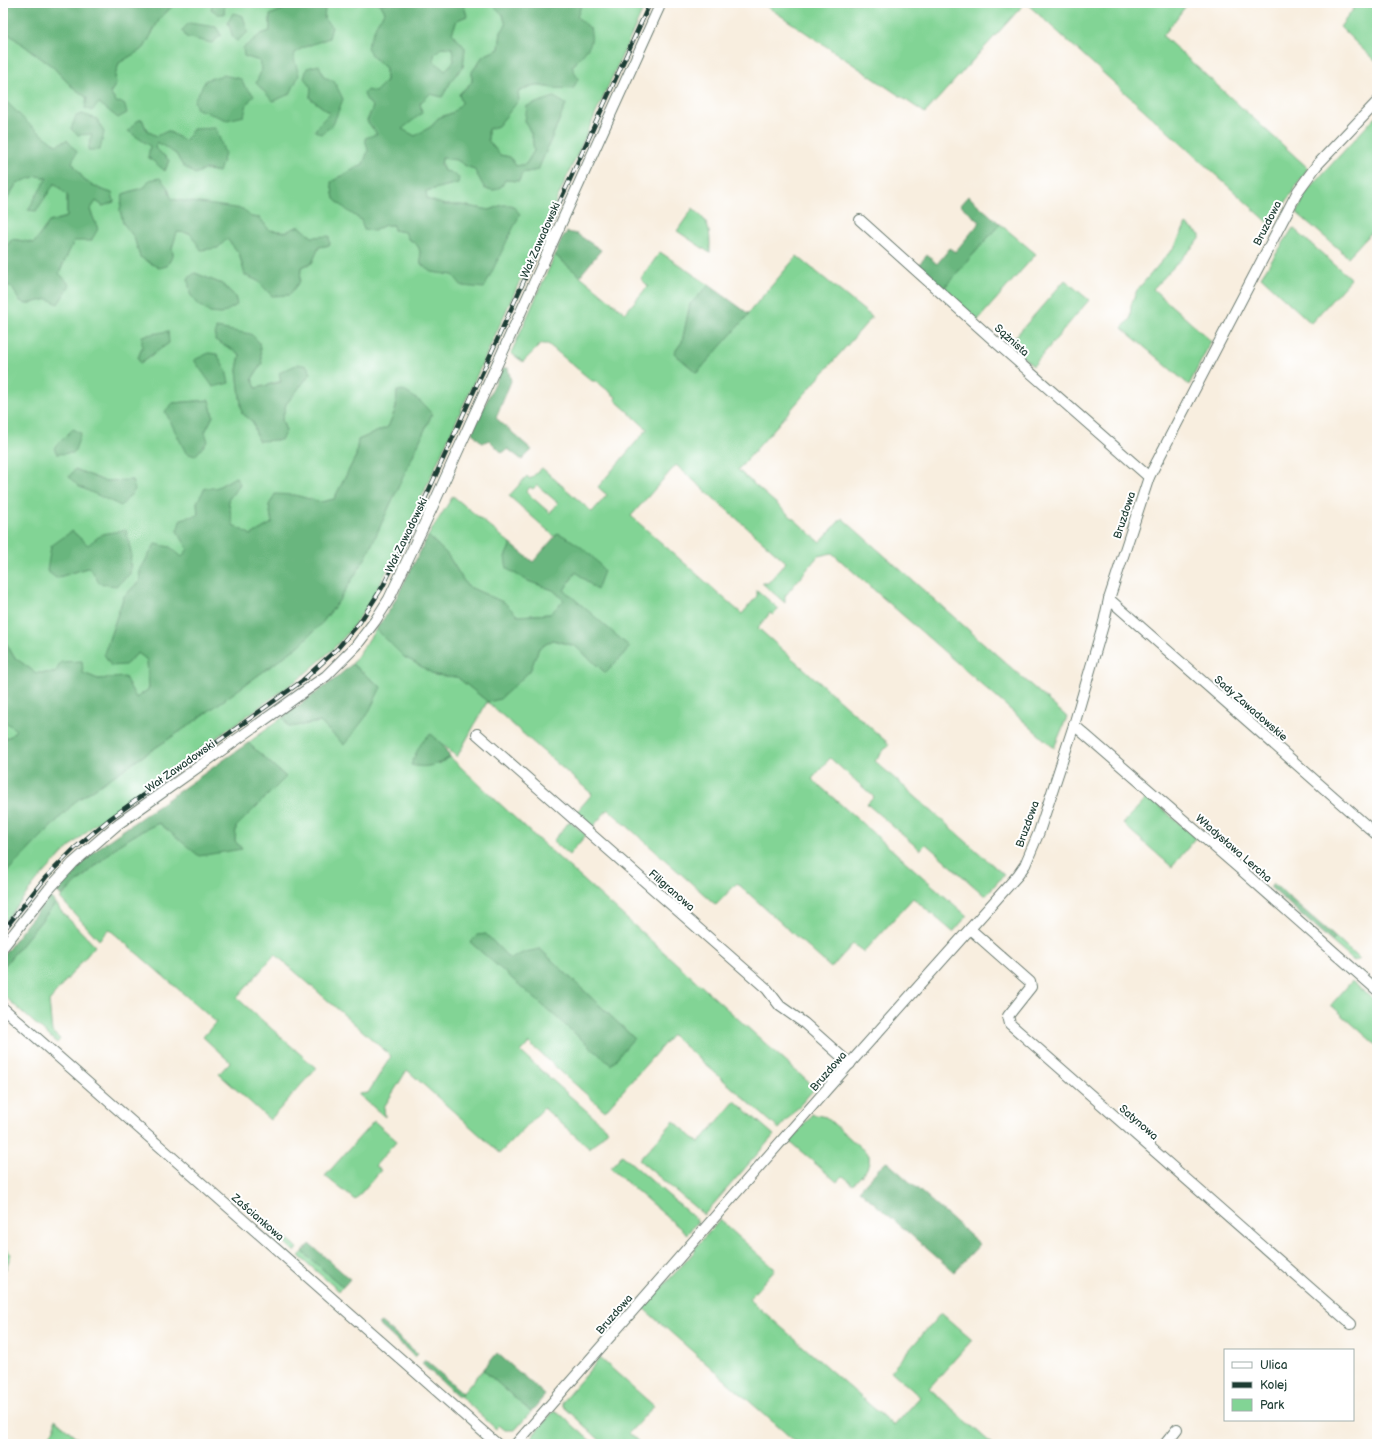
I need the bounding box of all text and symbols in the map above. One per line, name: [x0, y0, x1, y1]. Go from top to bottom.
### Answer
street label: Bruzdowa: [1251, 199, 1284, 248]
street label: Wał Zawadowski: [518, 200, 563, 280]
street label: Sążnista: [992, 322, 1032, 359]
street label: Bruzdowa: [1111, 490, 1138, 540]
street label: Wał Zawadowski: [383, 496, 430, 575]
street label: Sady Zawadowskie: [1211, 673, 1290, 744]
street label: Wał Zawadowski: [143, 738, 218, 795]
street label: Bruzdowa: [1013, 799, 1042, 849]
street label: Władysława Lercha: [1193, 812, 1274, 885]
street label: Filigranowa: [646, 867, 697, 914]
street label: Bruzdowa: [807, 1049, 849, 1094]
street label: Satynowa: [1117, 1102, 1161, 1143]
street label: Zaściankowa: [228, 1191, 286, 1244]
street label: Bruzdowa: [593, 1292, 635, 1337]
legend: [1224, 1349, 1354, 1421]
text: Ulica: [1260, 1358, 1288, 1373]
text: Kolej: [1260, 1378, 1287, 1393]
text: Park: [1260, 1398, 1284, 1413]

